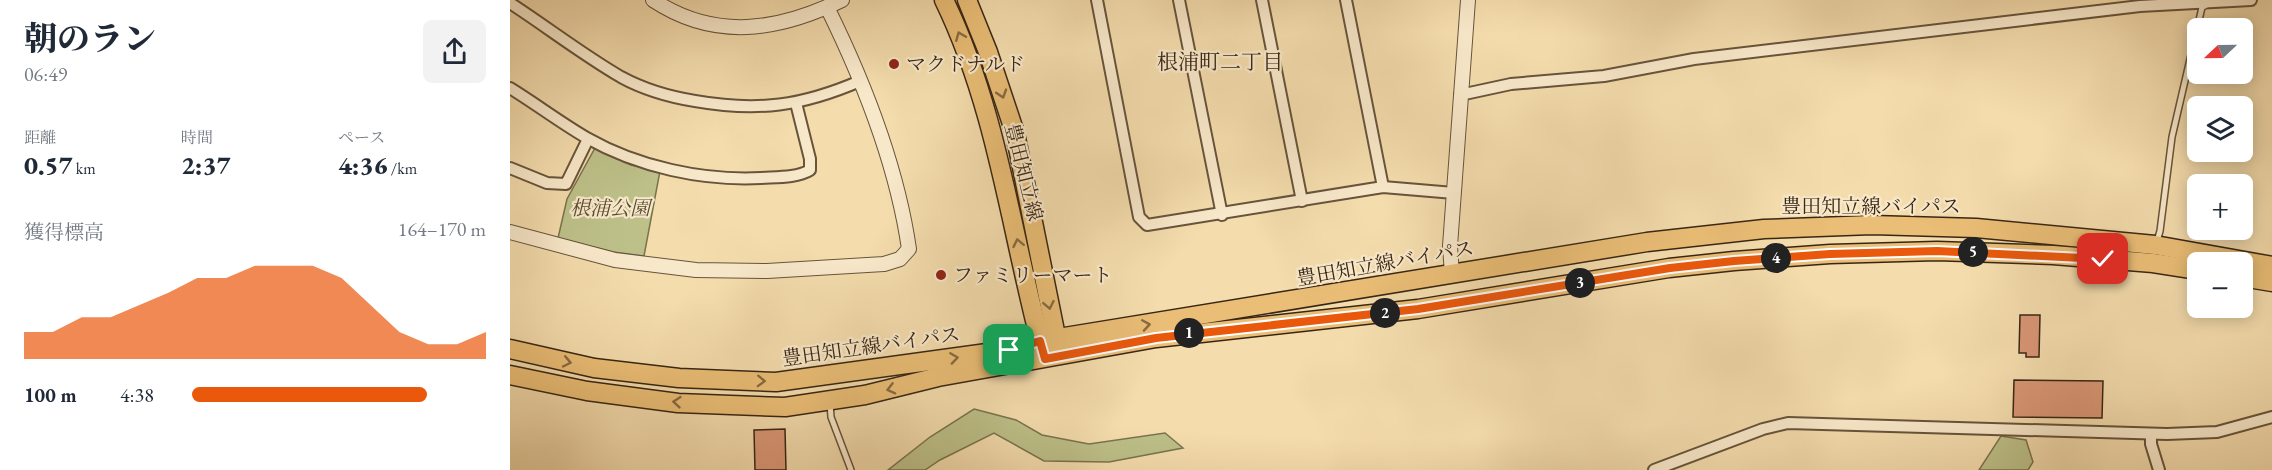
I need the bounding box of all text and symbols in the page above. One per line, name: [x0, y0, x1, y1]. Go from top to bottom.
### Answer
text: 朝のラン: [24, 17, 156, 60]
north arrow: [2187, 18, 2253, 84]
map controls: [2187, 18, 2253, 318]
button: share: [423, 20, 486, 83]
one-way arrow: [955, 31, 967, 42]
district label: 根浦町二丁目: [1157, 48, 1283, 75]
place label: マクドナルド: [906, 51, 1025, 77]
marker: マクドナルド: [887, 57, 901, 71]
text: 06:49: [24, 61, 67, 87]
one-way arrow: [995, 88, 1007, 99]
button: layers: [2187, 96, 2253, 162]
street label: 豊田知立線: [999, 120, 1049, 224]
text: 距離: [24, 127, 56, 148]
text: 時間: [181, 127, 213, 148]
text: ペース: [338, 127, 385, 148]
text: 0.57: [24, 148, 73, 182]
text: 2:37: [181, 148, 231, 182]
text: 4:36: [338, 148, 388, 182]
text: km: [73, 158, 96, 179]
text: /km: [388, 158, 417, 179]
button: +: [2187, 174, 2253, 240]
street label: 豊田知立線バイパス: [1781, 193, 1961, 219]
park label: 根浦公園: [570, 195, 653, 221]
text: 164–170 m: [398, 216, 486, 242]
text: 獲得標高: [24, 219, 104, 245]
pin: [2077, 233, 2128, 284]
street label: 豊田知立線バイパス: [1294, 235, 1476, 291]
pin: 5: [1958, 237, 1988, 267]
one-way arrow: [1012, 239, 1025, 249]
text: 5: [1969, 241, 1977, 262]
icon: check: [2086, 242, 2119, 275]
pin: 4: [1761, 243, 1791, 273]
text: 4: [1772, 247, 1780, 268]
button: −: [2187, 252, 2253, 318]
place label: ファミリーマート: [953, 262, 1113, 288]
marker: ファミリーマート: [934, 268, 948, 282]
pin: 3: [1565, 268, 1595, 298]
text: 3: [1576, 272, 1584, 293]
pin: 2: [1370, 298, 1400, 328]
one-way arrow: [1042, 299, 1055, 309]
text: 2: [1381, 302, 1389, 323]
pin: 1: [1174, 318, 1204, 348]
one-way arrow: [1142, 320, 1151, 332]
street label: 豊田知立線バイパス: [780, 321, 962, 371]
text: 1: [1185, 322, 1193, 343]
pin: [983, 324, 1034, 375]
icon: arrive: [992, 333, 1025, 366]
one-way arrow: [949, 352, 959, 364]
one-way arrow: [562, 355, 572, 368]
one-way arrow: [756, 375, 765, 388]
one-way arrow: [886, 381, 896, 394]
text: 100 m: [24, 382, 77, 408]
text: 4:38: [120, 382, 154, 408]
one-way arrow: [672, 396, 681, 409]

